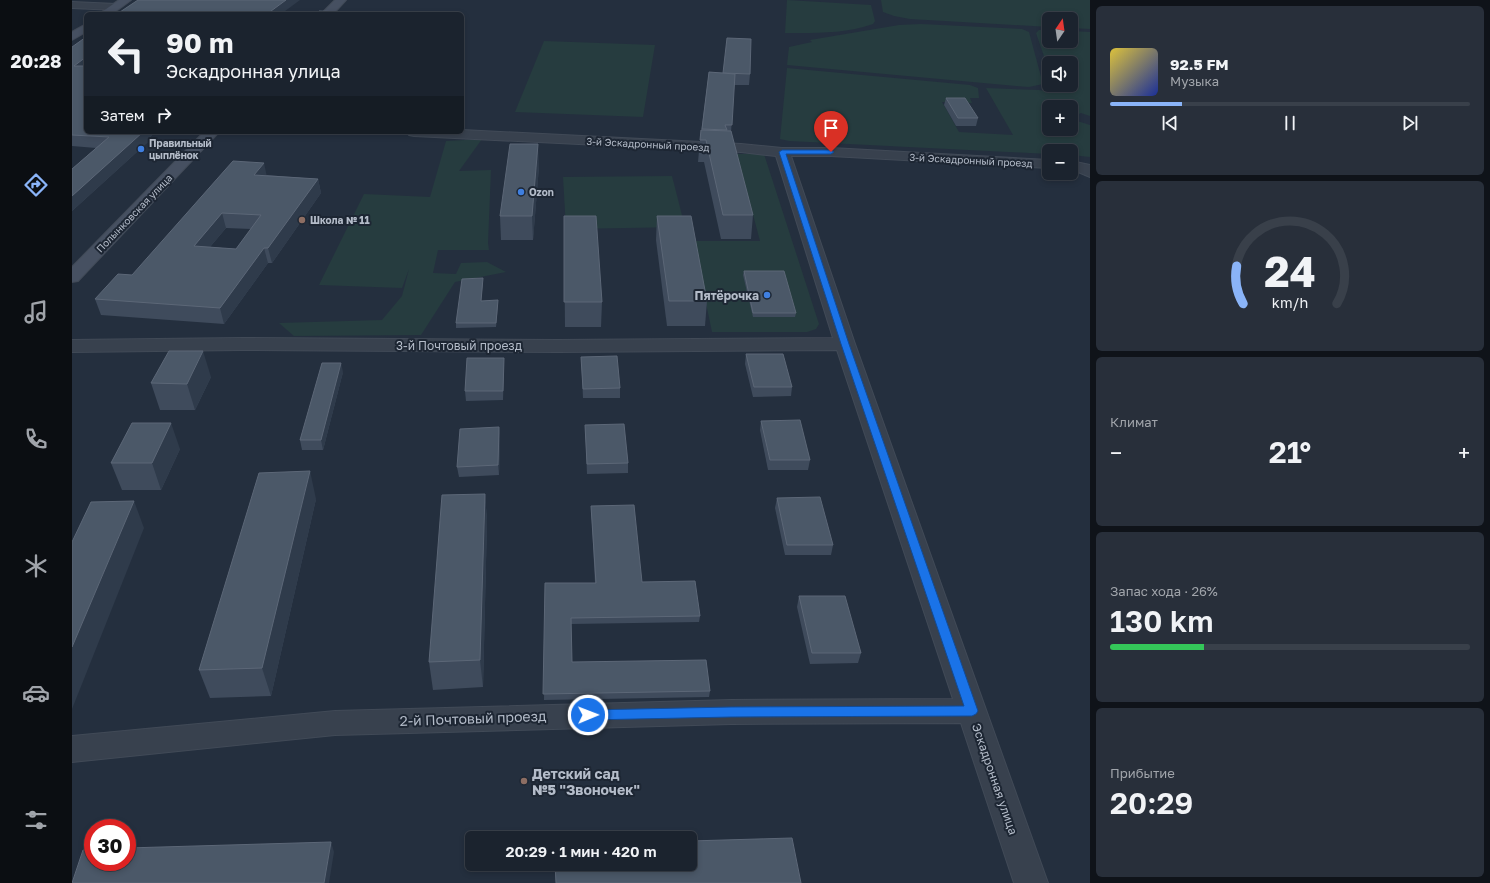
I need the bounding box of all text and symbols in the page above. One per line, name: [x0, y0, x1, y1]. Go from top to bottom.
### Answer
north arrow: [1042, 12, 1078, 48]
map controls: [1042, 12, 1078, 180]
text: 90 m: [166, 26, 233, 59]
icon: left: [100, 28, 152, 80]
text: 20:28: [11, 50, 61, 72]
text: 92.5 FM: [1170, 55, 1229, 73]
button: sound: [1042, 56, 1078, 92]
text: Эскадронная улица: [166, 60, 341, 82]
text: Музыка: [1170, 73, 1219, 89]
button: +: [1042, 100, 1078, 136]
icon: right: [153, 104, 175, 126]
text: Затем: [100, 106, 145, 124]
pin: [814, 111, 848, 152]
icon: previous: [1159, 112, 1181, 134]
icon: pause: [1279, 112, 1301, 134]
icon: next: [1399, 112, 1421, 134]
icon: arrive: [820, 117, 842, 139]
street label: 3-й Эскадронный проезд: [586, 135, 710, 153]
place label: Правильный цыплёнок: [149, 137, 212, 161]
marker: Правильный цыплёнок: [136, 144, 146, 154]
button: −: [1042, 144, 1078, 180]
street label: 3-й Эскадронный проезд: [909, 151, 1033, 169]
icon: directions: [22, 171, 50, 199]
street label: Полынковская улица: [94, 171, 174, 255]
place label: Ozon: [529, 186, 554, 198]
marker: Ozon: [516, 187, 526, 197]
place label: Школа № 11: [310, 214, 370, 226]
marker: Школа № 11: [297, 215, 307, 225]
text: 24: [1264, 246, 1316, 296]
place label: Пятёрочка: [694, 288, 759, 303]
marker: Пятёрочка: [762, 290, 772, 300]
text: km/h: [1272, 294, 1308, 311]
icon: music: [22, 298, 50, 326]
street label: 3-й Почтовый проезд: [396, 338, 522, 353]
text: Климат: [1110, 414, 1158, 430]
icon: phone: [22, 425, 50, 453]
text: 21°: [1269, 434, 1311, 470]
text: −: [1110, 439, 1122, 466]
text: +: [1458, 439, 1470, 466]
icon: climate: [22, 552, 50, 580]
text: Запас хода · 26%: [1110, 583, 1218, 599]
text: 130 km: [1110, 603, 1213, 639]
icon: car: [22, 679, 50, 707]
position arrow: [567, 694, 609, 736]
street label: 2-й Почтовый проезд: [399, 707, 547, 729]
street label: Эскадронная улица: [969, 721, 1021, 837]
place label: Детский сад №5 "Звоночек": [532, 765, 640, 798]
text: Прибытие: [1110, 765, 1175, 781]
marker: Детский сад №5 "Звоночек": [519, 776, 529, 786]
text: 20:29: [1110, 785, 1193, 821]
icon: filters: [22, 806, 50, 834]
speed limit sign: 30: [84, 819, 136, 871]
text: 20:29 · 1 мин · 420 m: [505, 842, 657, 860]

